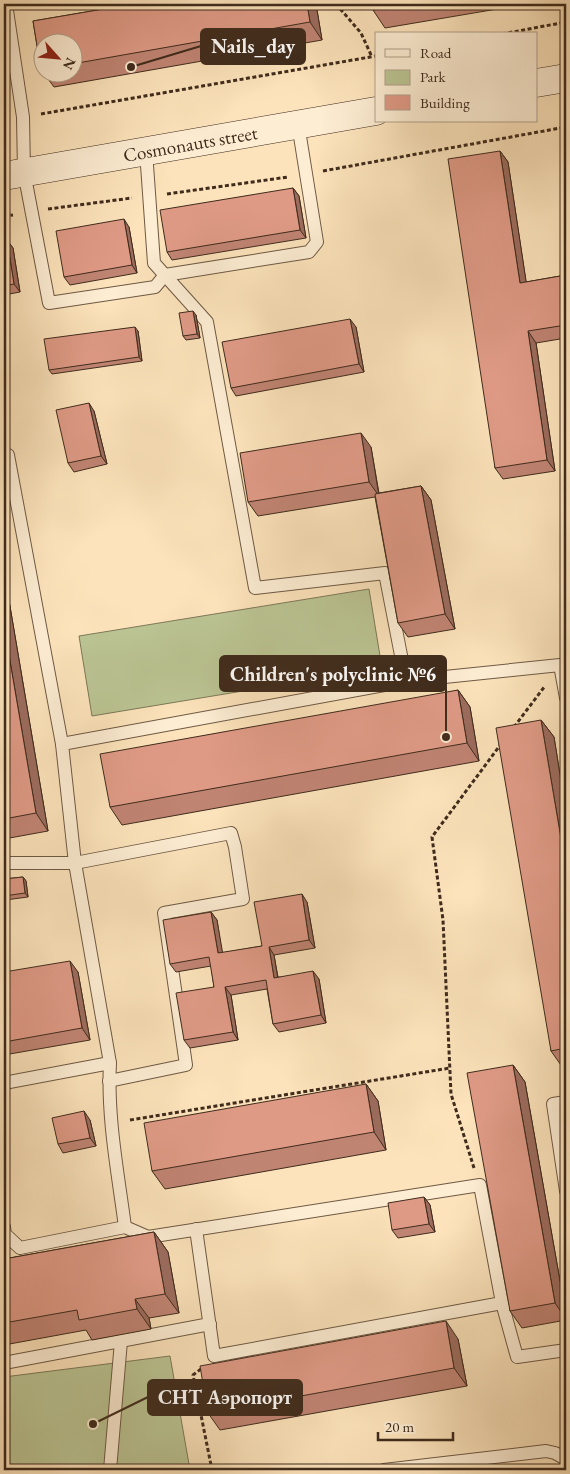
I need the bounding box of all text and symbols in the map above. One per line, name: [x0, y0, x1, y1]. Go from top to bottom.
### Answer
callout: Nails_day: [201, 29, 305, 64]
north arrow: [32, 32, 82, 82]
legend: [375, 32, 538, 122]
text: Nails_day: [211, 33, 295, 59]
text: Road: [420, 43, 452, 62]
text: N: [59, 55, 80, 74]
text: Park: [420, 67, 447, 86]
text: Building: [420, 93, 470, 112]
street label: Cosmonauts street: [121, 120, 259, 168]
callout: Children's polyclinic №6: [220, 656, 446, 691]
text: Children's polyclinic №6: [230, 661, 436, 687]
callout: СНТ Аэропорт: [148, 1380, 302, 1415]
text: СНТ Аэропорт: [158, 1384, 292, 1410]
scale bar: [378, 1409, 452, 1441]
text: 20 m: [385, 1417, 414, 1436]

